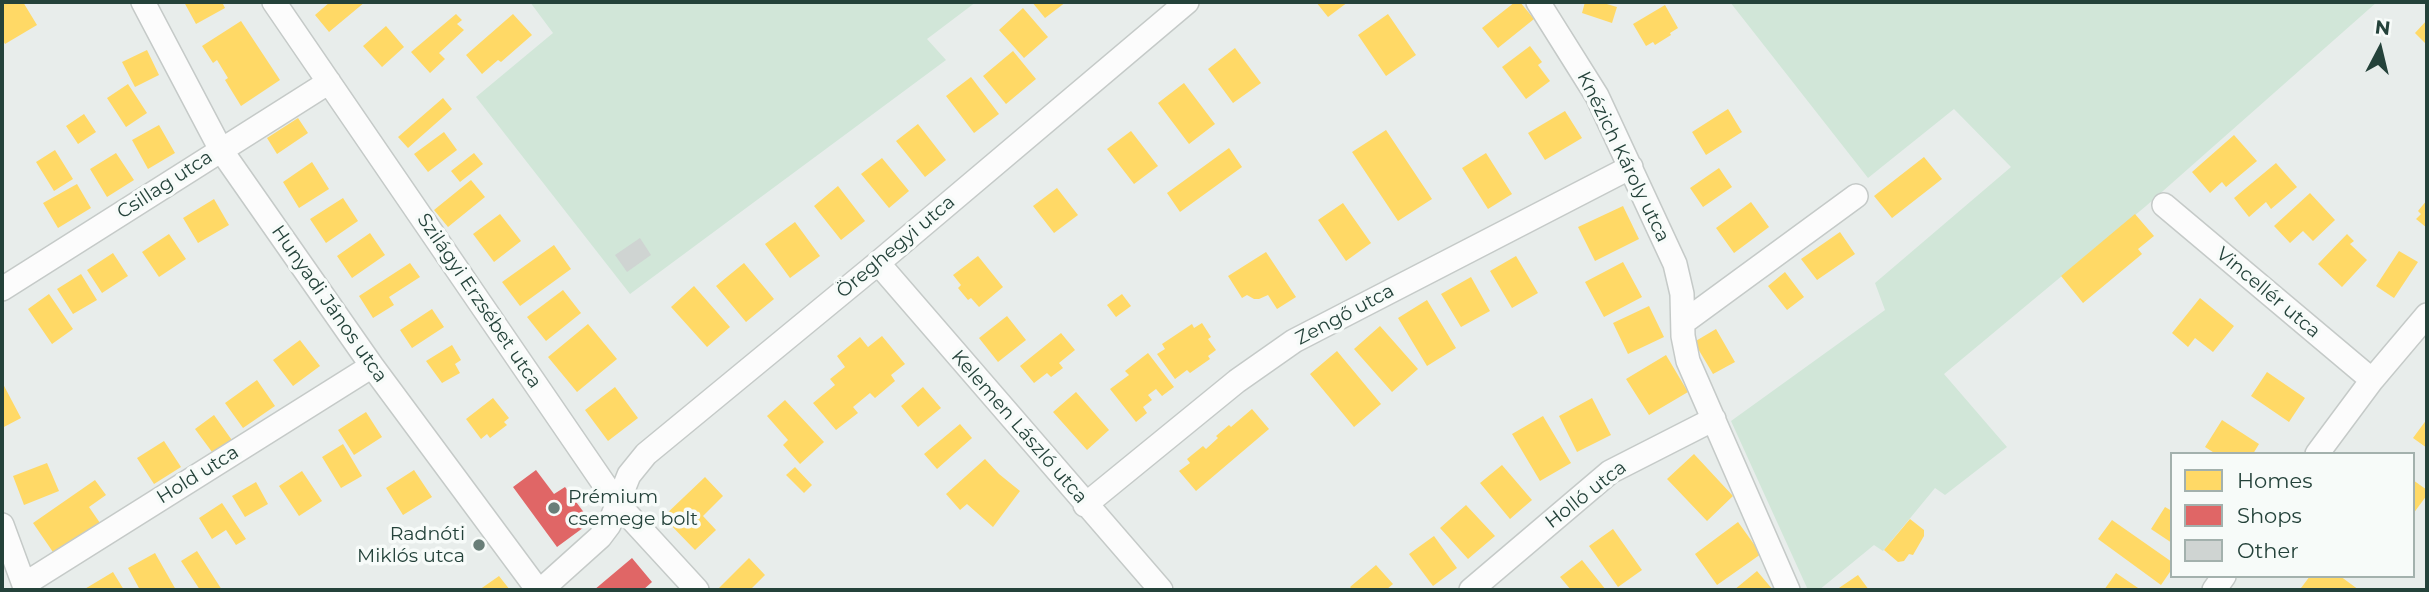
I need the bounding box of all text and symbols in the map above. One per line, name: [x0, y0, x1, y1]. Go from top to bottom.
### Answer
north arrow: [2345, 14, 2415, 84]
text: N: [2374, 15, 2392, 40]
street label: Knézich Károly utca: [1572, 68, 1674, 246]
street label: Csillag utca: [113, 146, 217, 224]
street label: Öreghegyi utca: [832, 191, 960, 303]
street label: Szilágyi Erzsébet utca: [412, 209, 546, 393]
street label: Hunyadi János utca: [266, 221, 392, 387]
street label: Vincellér utca: [2211, 243, 2325, 343]
street label: Zengő utca: [1292, 280, 1398, 350]
street label: Kelemen László utca: [946, 346, 1092, 508]
street label: Hold utca: [153, 441, 243, 509]
legend: [2170, 452, 2415, 578]
street label: Holló utca: [1541, 456, 1631, 534]
text: Homes: [2237, 468, 2312, 493]
place label: Prémium csemege bolt: [568, 486, 698, 530]
marker: Prémium csemege bolt: [546, 500, 562, 516]
text: Shops: [2237, 503, 2302, 528]
place label: Radnóti Miklós utca: [357, 523, 465, 567]
marker: Radnóti Miklós utca: [471, 537, 487, 553]
text: Other: [2237, 538, 2299, 563]

